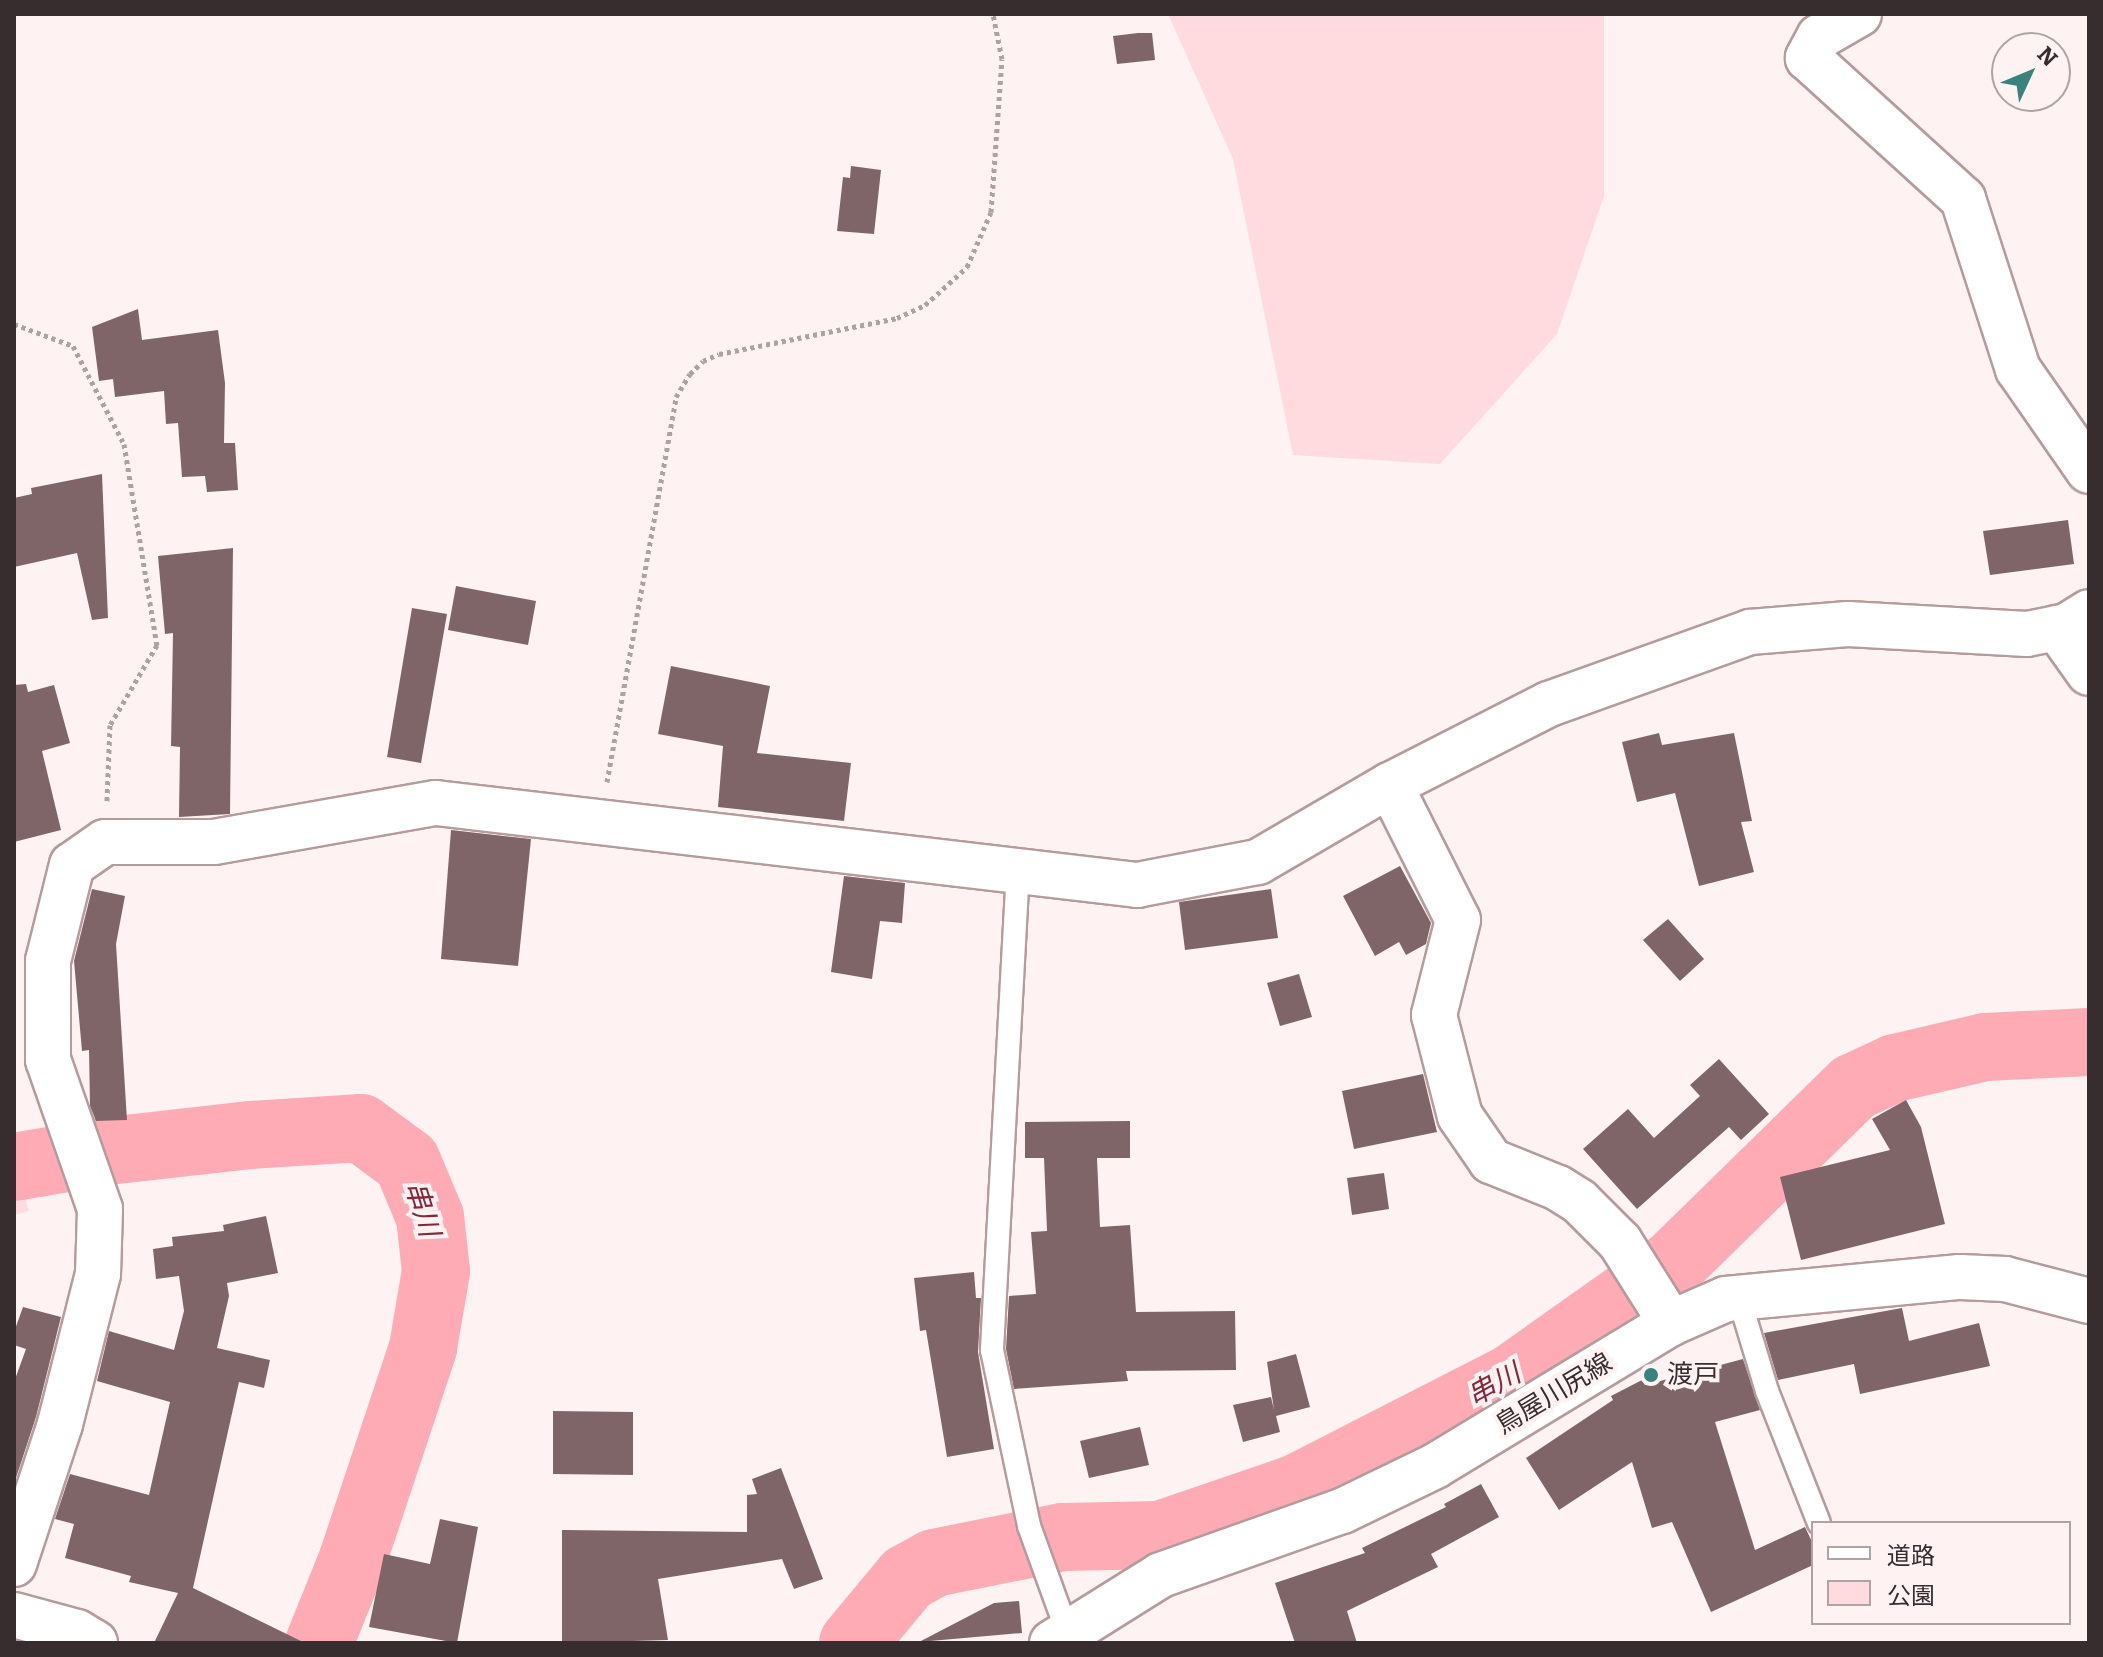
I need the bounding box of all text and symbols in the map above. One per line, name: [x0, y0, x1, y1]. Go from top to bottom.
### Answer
north arrow: [1991, 32, 2071, 112]
text: N: [2032, 41, 2063, 72]
water label: 串川: [398, 1177, 446, 1241]
street label: 鳥屋川尻線: [1490, 1347, 1618, 1441]
water label: 串川: [1461, 1357, 1527, 1413]
place label: 渡戸: [1667, 1359, 1719, 1391]
marker: 渡戸: [1642, 1366, 1660, 1384]
legend: [1811, 1521, 2071, 1625]
text: 道路: [1887, 1542, 1935, 1570]
text: 公園: [1887, 1582, 1935, 1610]

